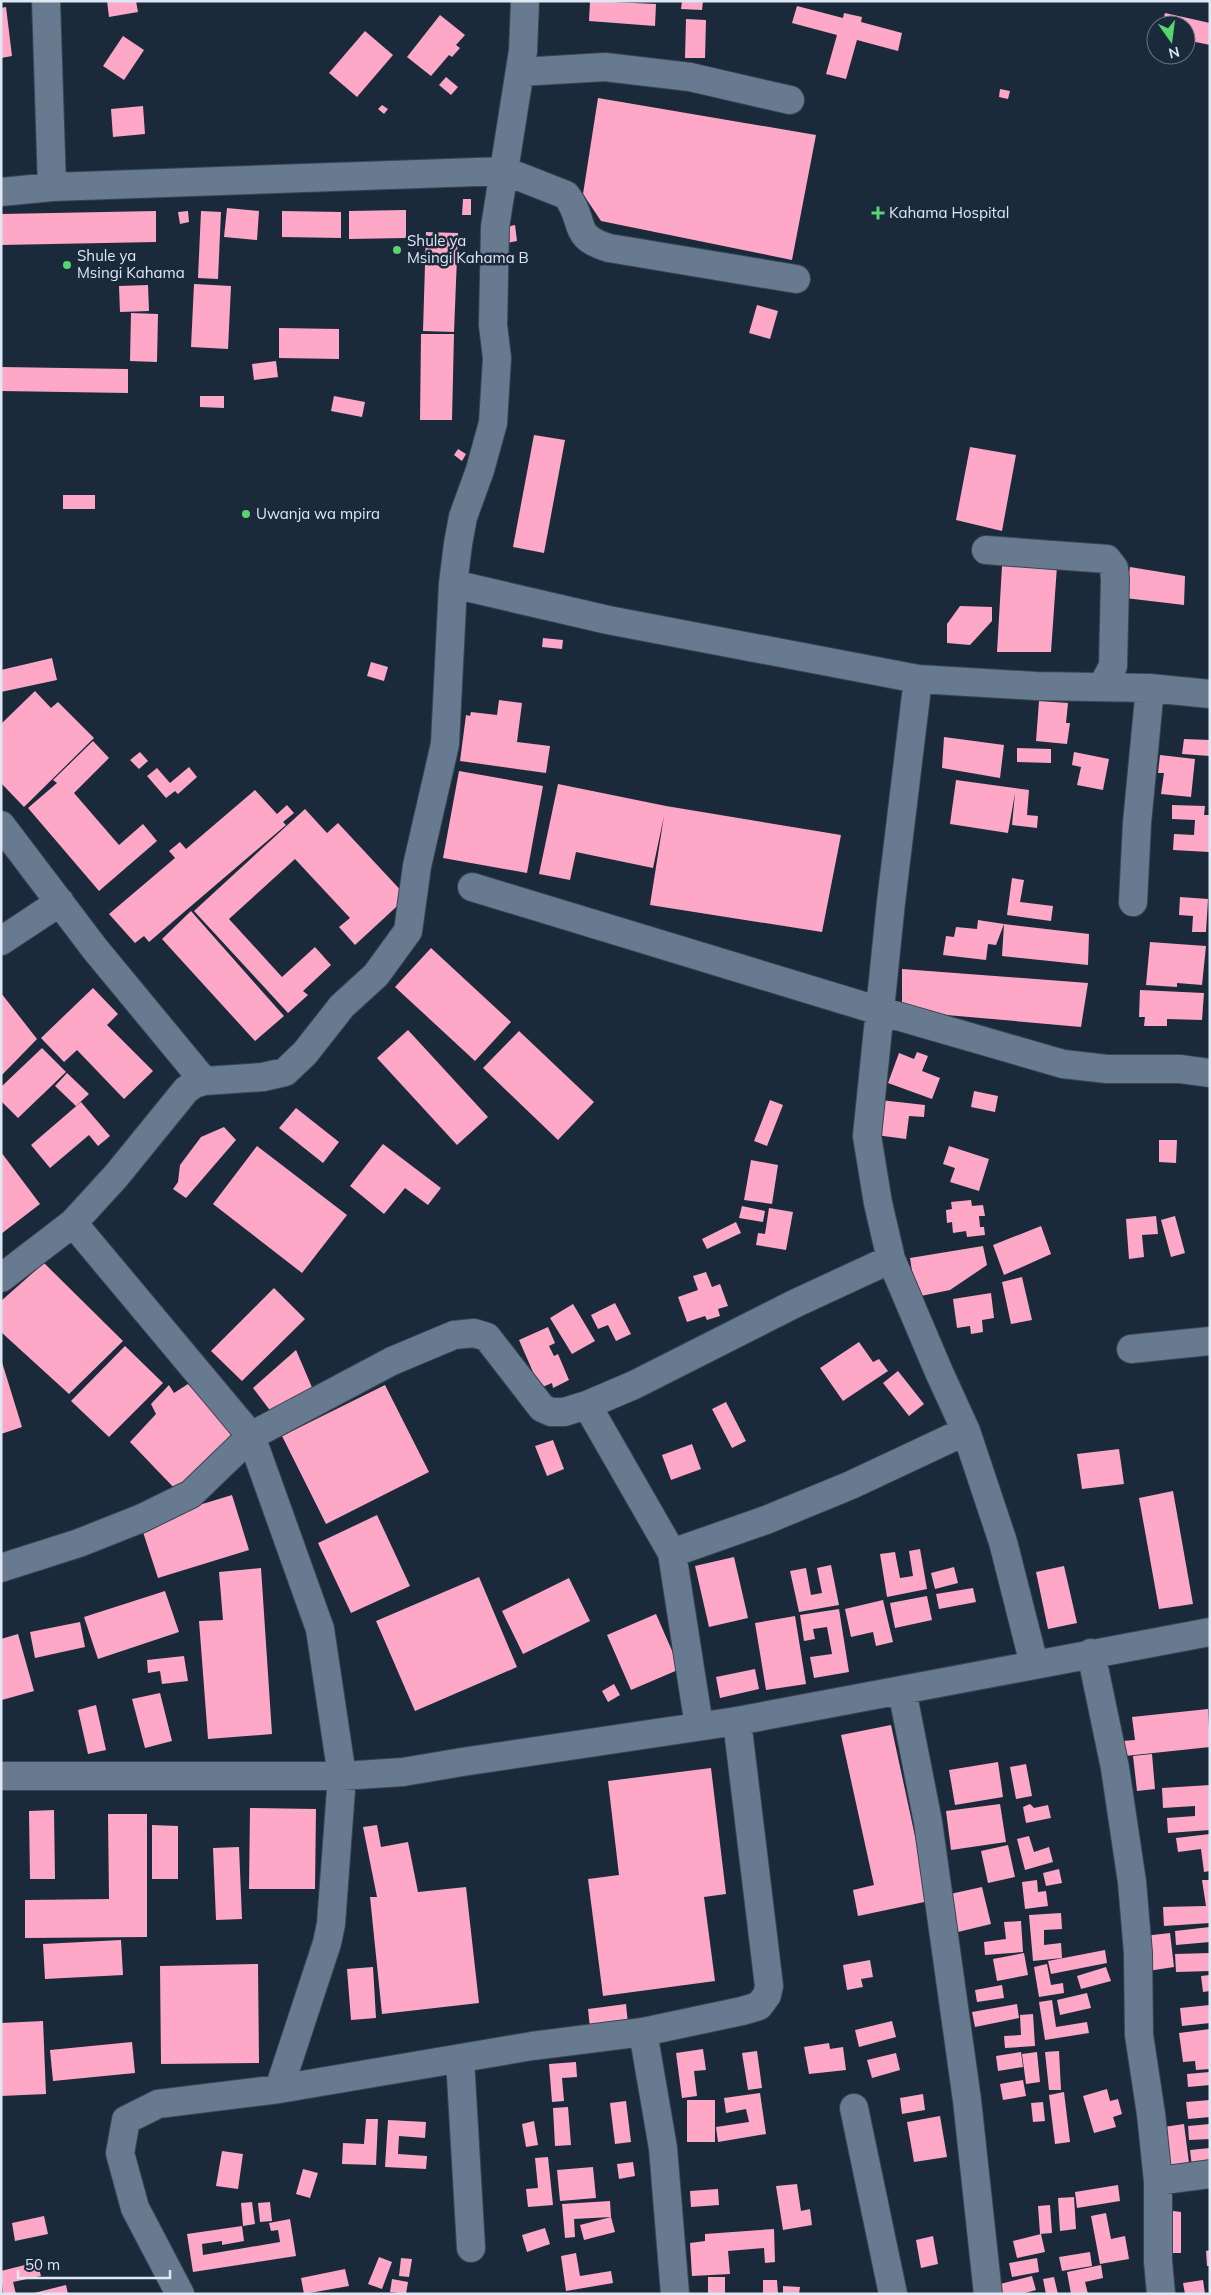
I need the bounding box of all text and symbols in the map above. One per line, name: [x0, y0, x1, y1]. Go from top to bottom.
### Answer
north arrow: [1146, 15, 1196, 65]
text: N: [1167, 43, 1181, 63]
place label: Kahama Hospital: [889, 203, 1009, 222]
marker: Kahama Hospital: [871, 206, 885, 220]
place label: Shule ya Msingi Kahama B: [407, 231, 529, 267]
marker: Shule ya Msingi Kahama B: [391, 244, 403, 256]
place label: Shule ya Msingi Kahama: [77, 246, 185, 282]
marker: Shule ya Msingi Kahama: [61, 259, 73, 271]
place label: Uwanja wa mpira: [256, 504, 380, 523]
marker: Uwanja wa mpira: [240, 508, 252, 520]
scale bar: [18, 2248, 170, 2280]
text: 50 m: [25, 2255, 60, 2274]

